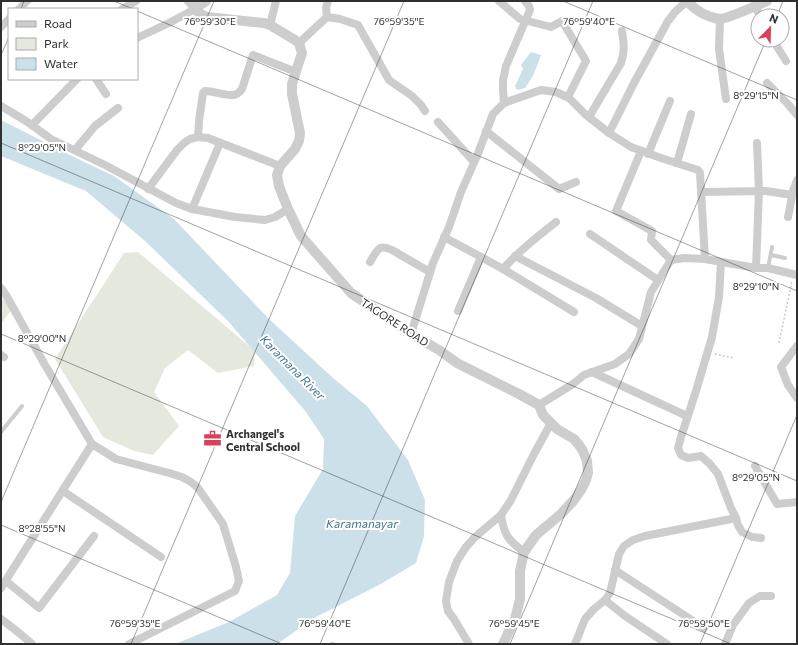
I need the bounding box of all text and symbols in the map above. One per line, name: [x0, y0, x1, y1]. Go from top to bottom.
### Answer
legend: [8, 8, 138, 80]
north arrow: [750, 8, 790, 48]
text: N: [768, 11, 780, 26]
text: 76°59'30"E: [184, 15, 236, 27]
text: 76°59'35"E: [374, 15, 425, 27]
text: 76°59'40"E: [563, 15, 615, 27]
text: Road: [44, 16, 72, 30]
text: Park: [44, 36, 70, 50]
text: Water: [44, 56, 78, 70]
text: 8°29'15"N: [733, 89, 779, 101]
text: 8°29'05"N: [18, 141, 66, 153]
text: 8°29'10"N: [733, 280, 779, 292]
street label: TAGORE ROAD: [359, 295, 431, 349]
text: 8°29'00"N: [18, 332, 66, 344]
water label: Karamana River: [258, 332, 329, 403]
place label: Archangel's Central School: [226, 427, 300, 453]
office icon: Archangel's Central School: [203, 429, 223, 449]
text: 8°29'05"N: [732, 471, 780, 483]
water label: Karamanayar: [326, 516, 399, 530]
text: 8°28'55"N: [18, 522, 66, 534]
text: 76°59'35"E: [110, 617, 161, 629]
text: 76°59'40"E: [299, 617, 351, 629]
text: 76°59'45"E: [488, 617, 540, 629]
text: 76°59'50"E: [678, 617, 730, 629]

